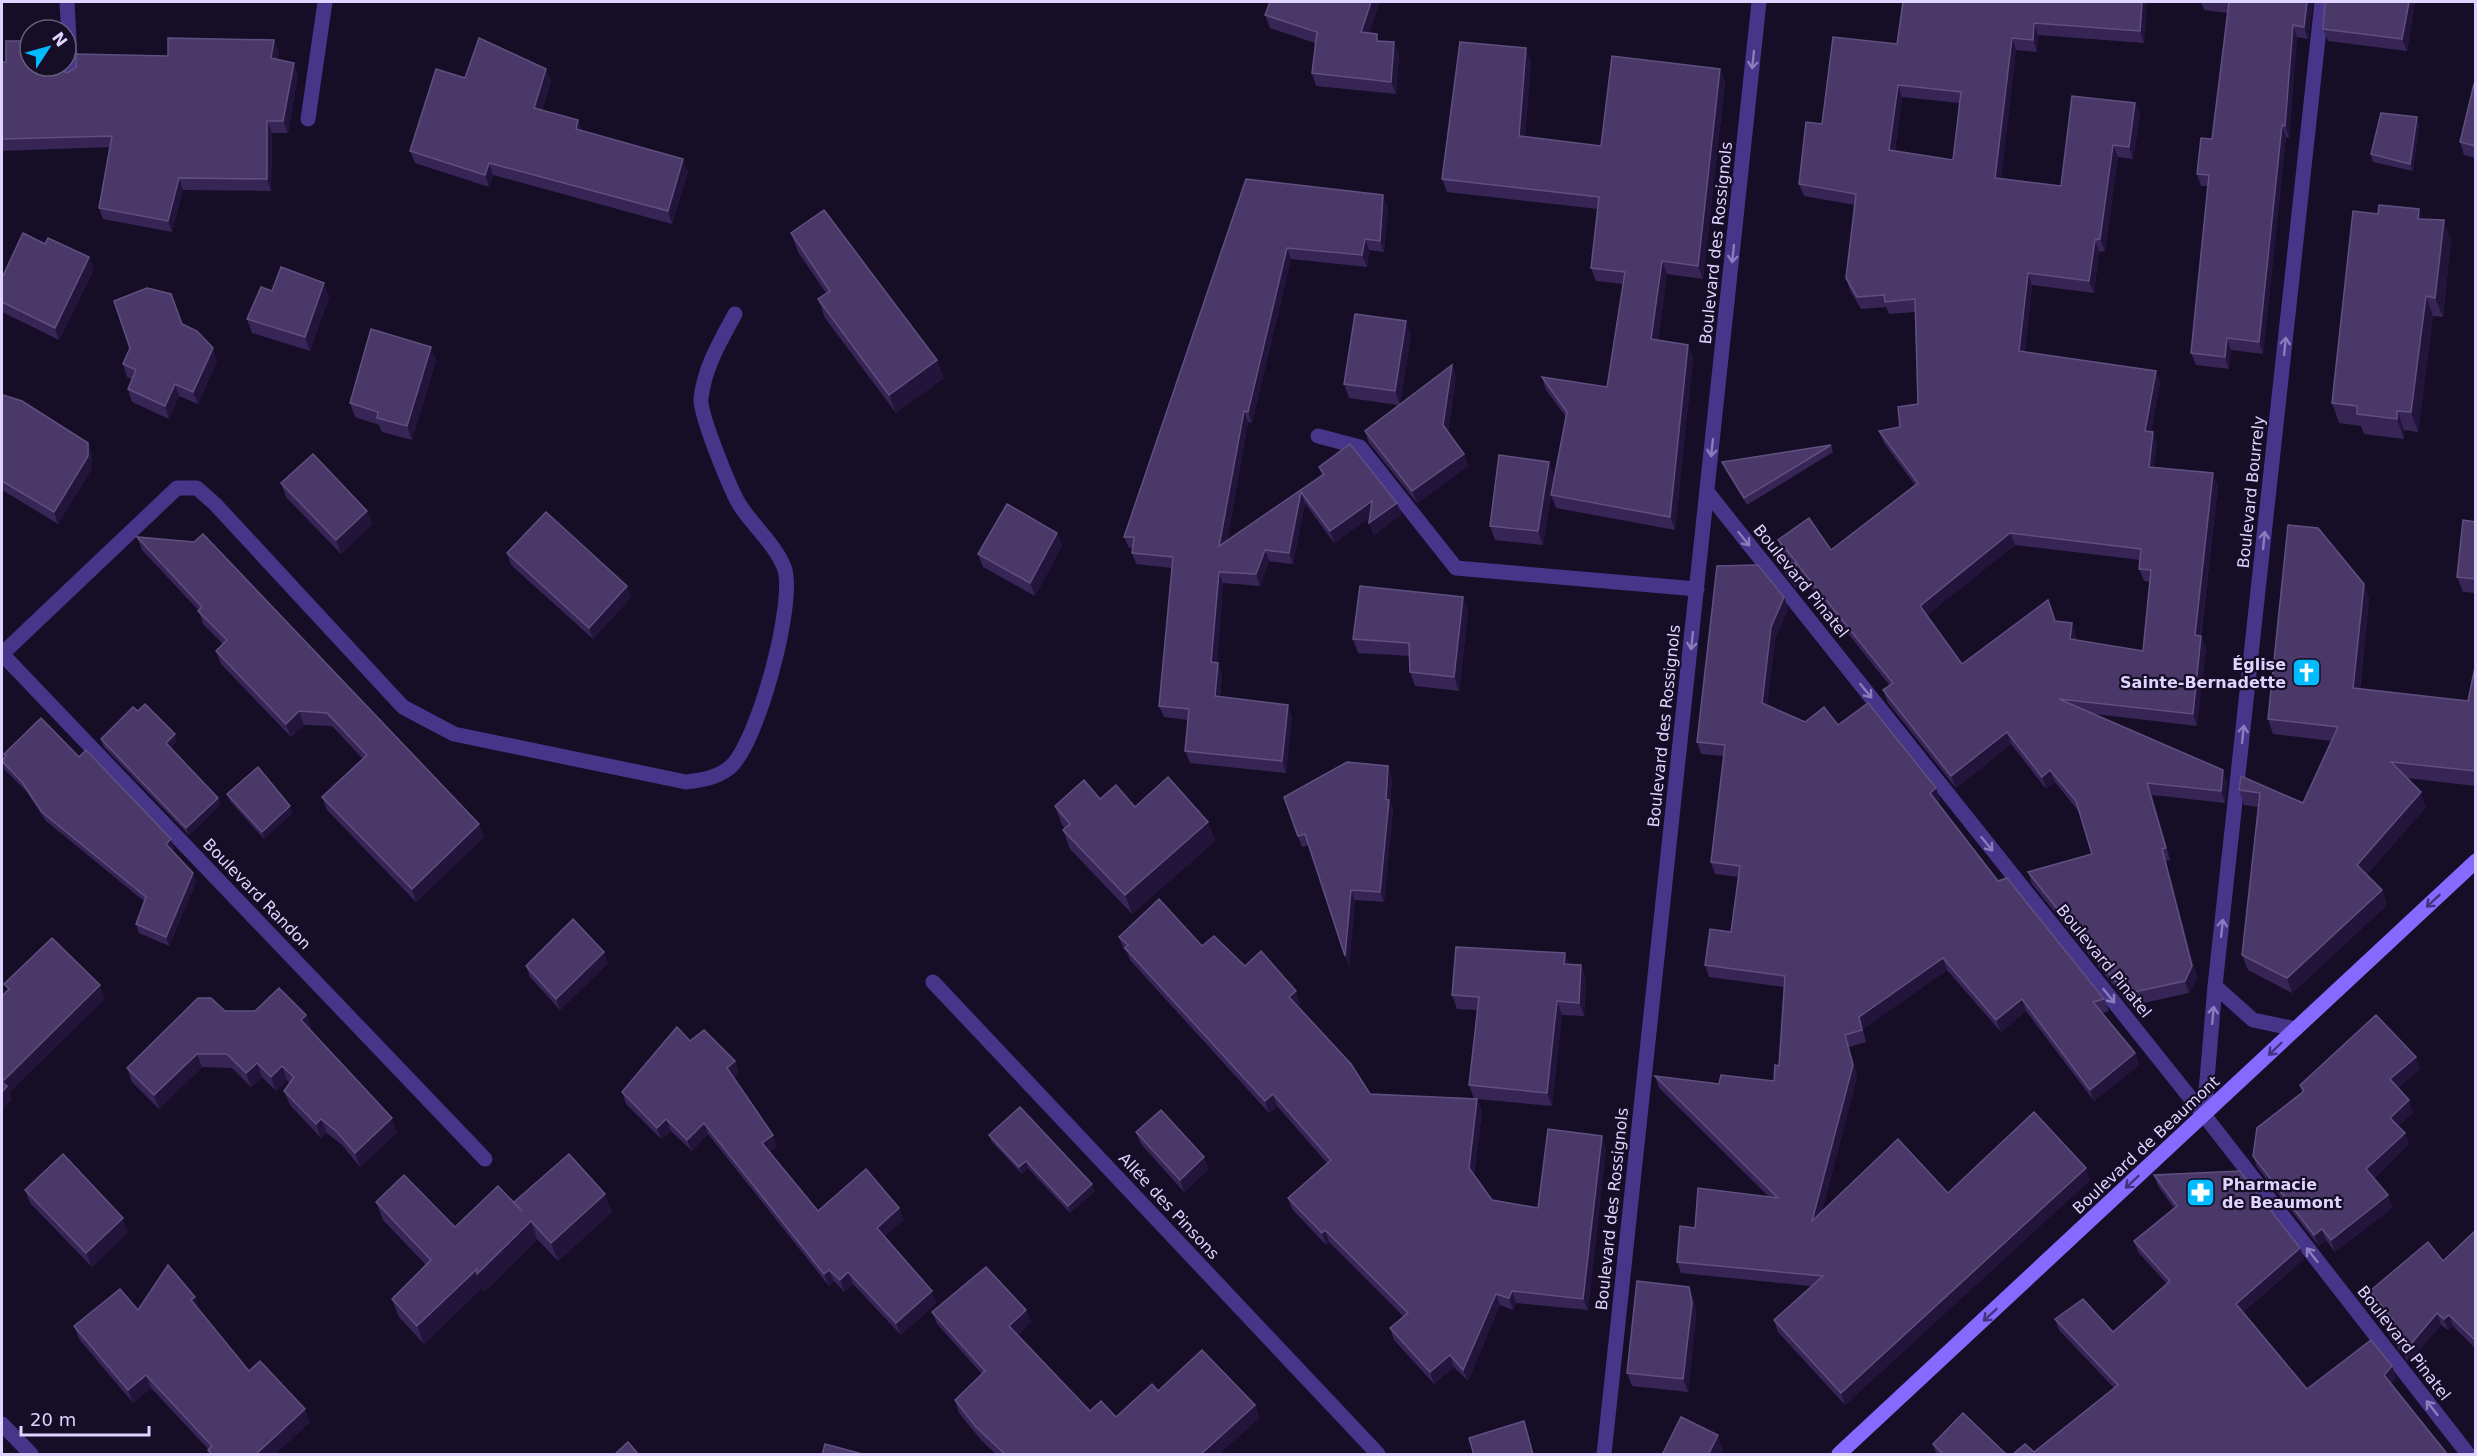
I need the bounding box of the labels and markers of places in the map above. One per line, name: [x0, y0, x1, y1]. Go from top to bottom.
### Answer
place label: Église Sainte-Bernadette: [2120, 655, 2286, 692]
church icon: Église Sainte-Bernadette: [2291, 657, 2323, 689]
place label: Pharmacie de Beaumont: [2222, 1175, 2342, 1212]
pharmacy icon: Pharmacie de Beaumont: [2185, 1177, 2217, 1209]

